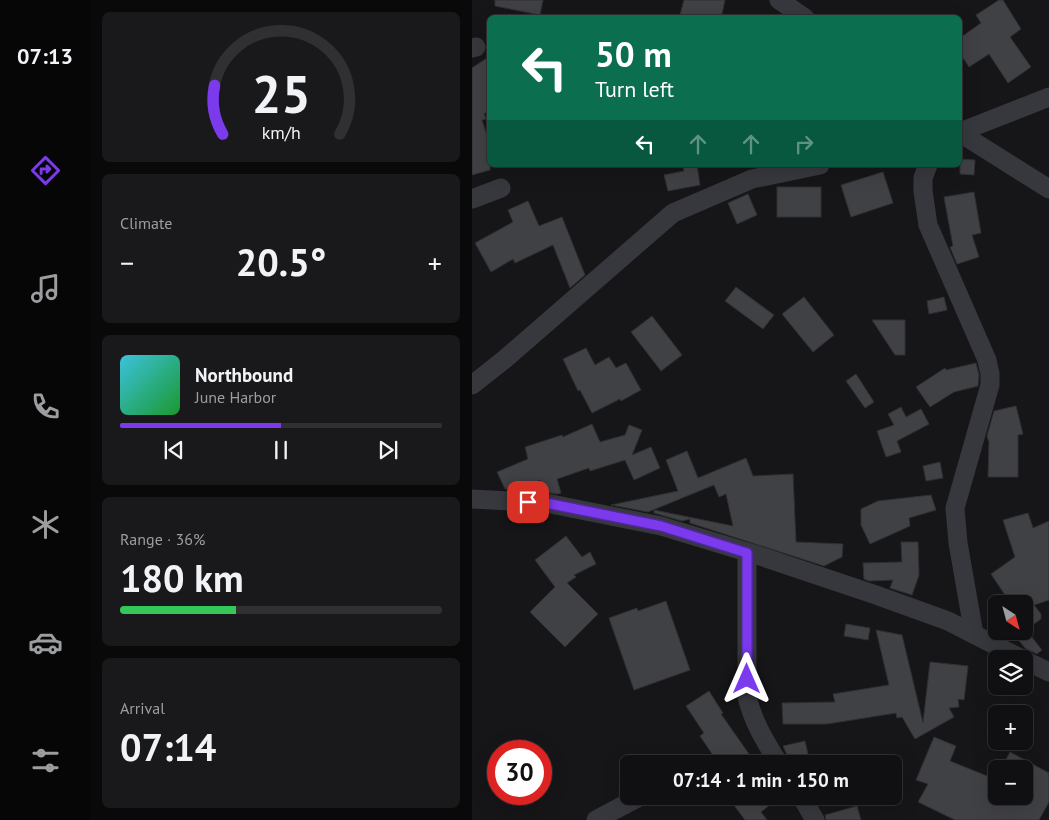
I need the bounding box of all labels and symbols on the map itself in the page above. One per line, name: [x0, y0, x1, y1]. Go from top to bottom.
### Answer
pin: [507, 481, 549, 523]
north arrow: [988, 595, 1033, 640]
position arrow: [720, 652, 772, 704]
speed limit sign: 30: [487, 740, 552, 805]

